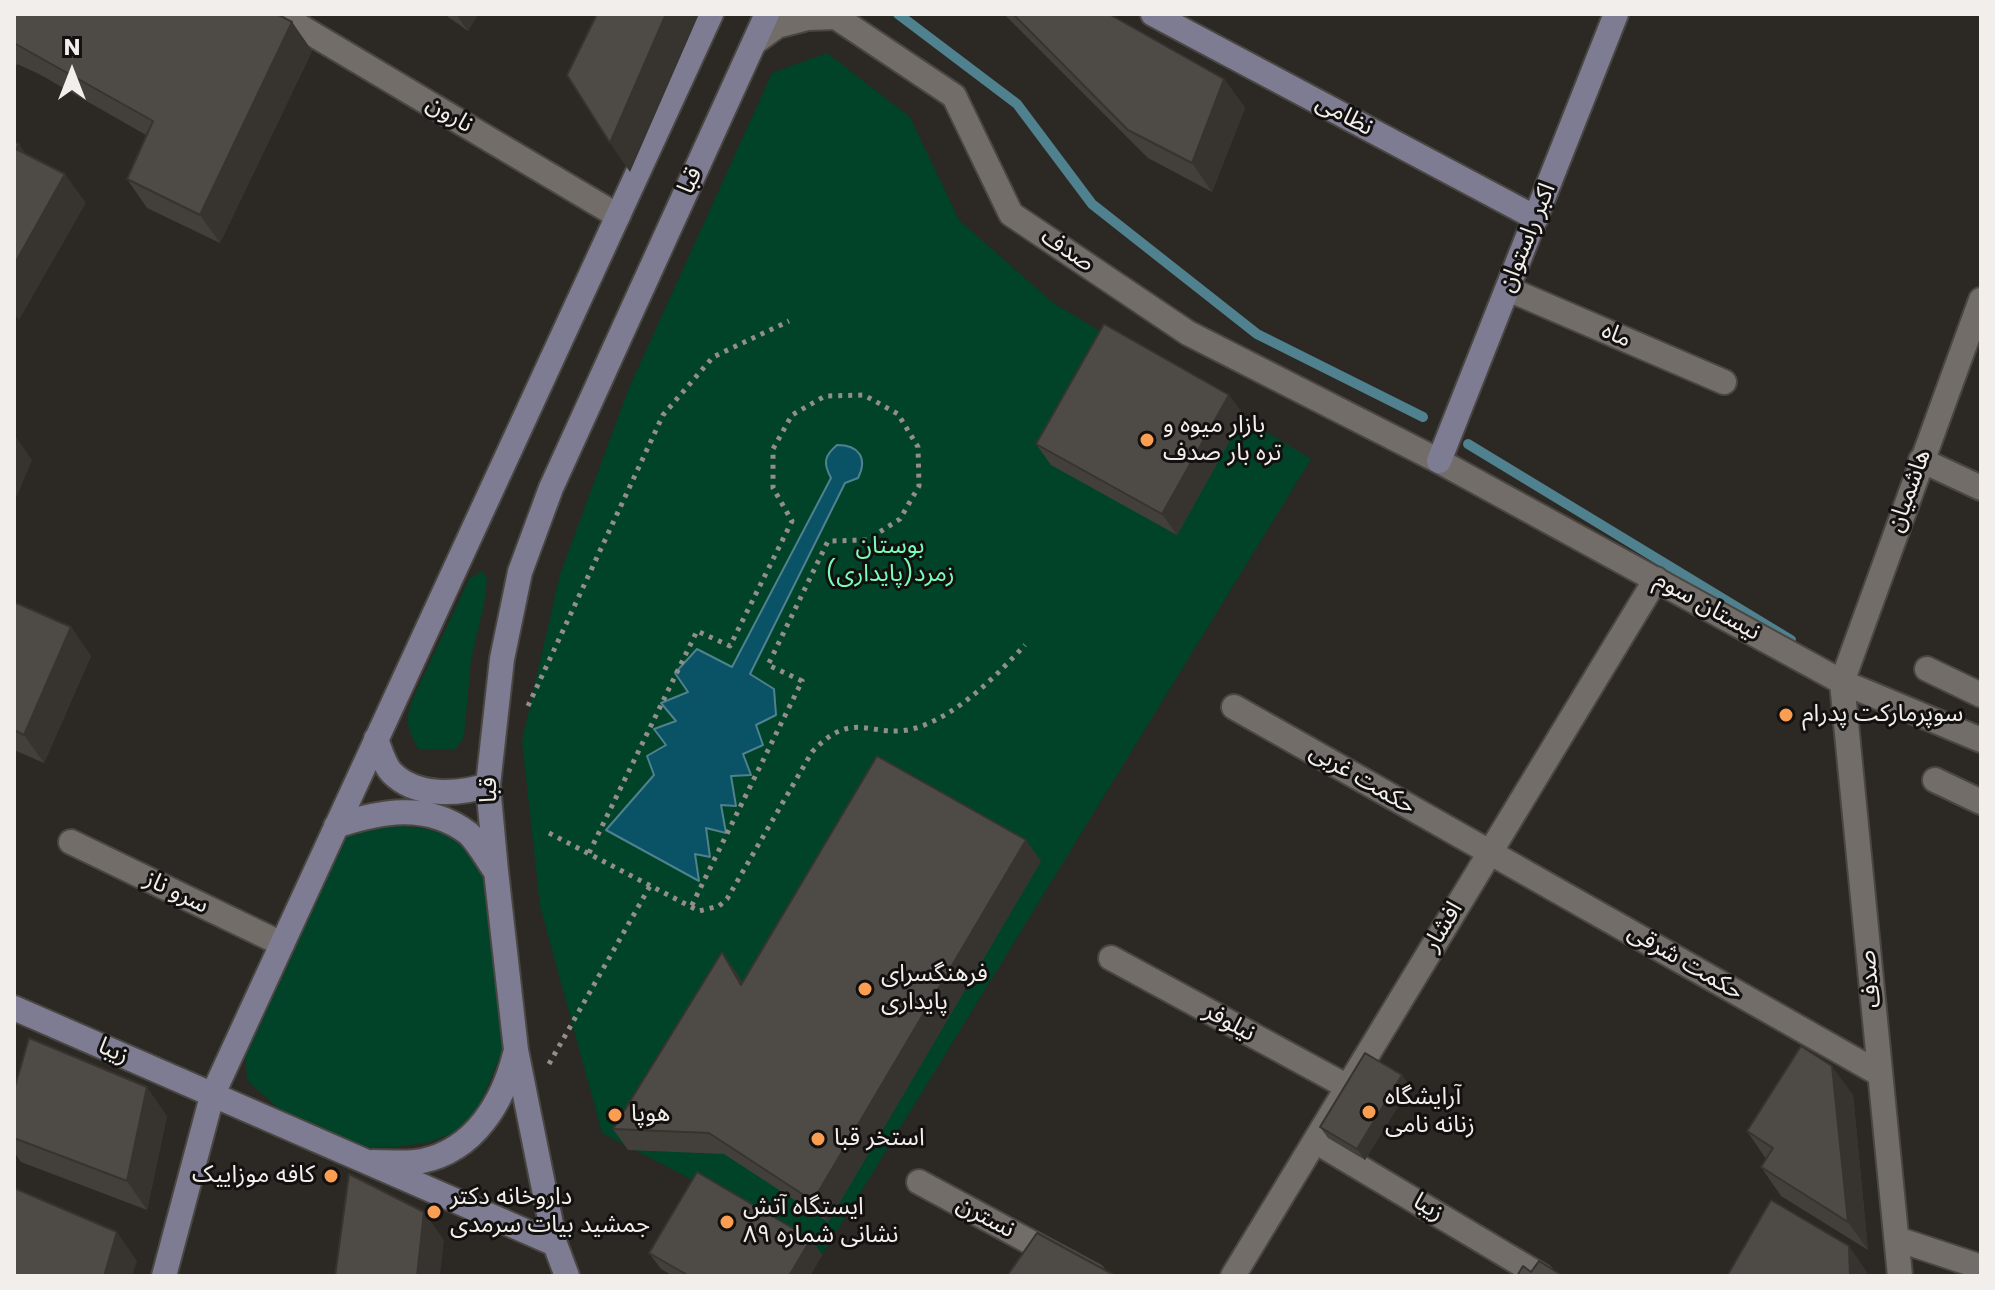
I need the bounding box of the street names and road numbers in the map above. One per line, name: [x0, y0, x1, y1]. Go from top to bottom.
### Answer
street label: نظامی: [1310, 89, 1378, 143]
street label: نارون: [420, 90, 478, 140]
street label: قبا: [672, 163, 710, 199]
street label: اکبر راستوان: [1493, 179, 1563, 297]
street label: صدف: [1035, 223, 1099, 279]
street label: ماه: [1597, 317, 1635, 355]
street label: هاشمیان: [1882, 446, 1938, 536]
street label: نیستان سوم: [1649, 566, 1765, 648]
street label: حکمت غربی: [1304, 738, 1420, 822]
street label: قبا: [475, 777, 505, 803]
street label: سرو ناز: [139, 865, 213, 921]
street label: افشار: [1418, 897, 1470, 957]
street label: حکمت شرقی: [1622, 918, 1748, 1008]
street label: صدف: [1854, 949, 1888, 1009]
street label: نیلوفر: [1198, 997, 1260, 1049]
street label: زیبا: [93, 1033, 133, 1071]
street label: زیبا: [1408, 1188, 1448, 1228]
street label: نسترن: [951, 1191, 1019, 1245]

